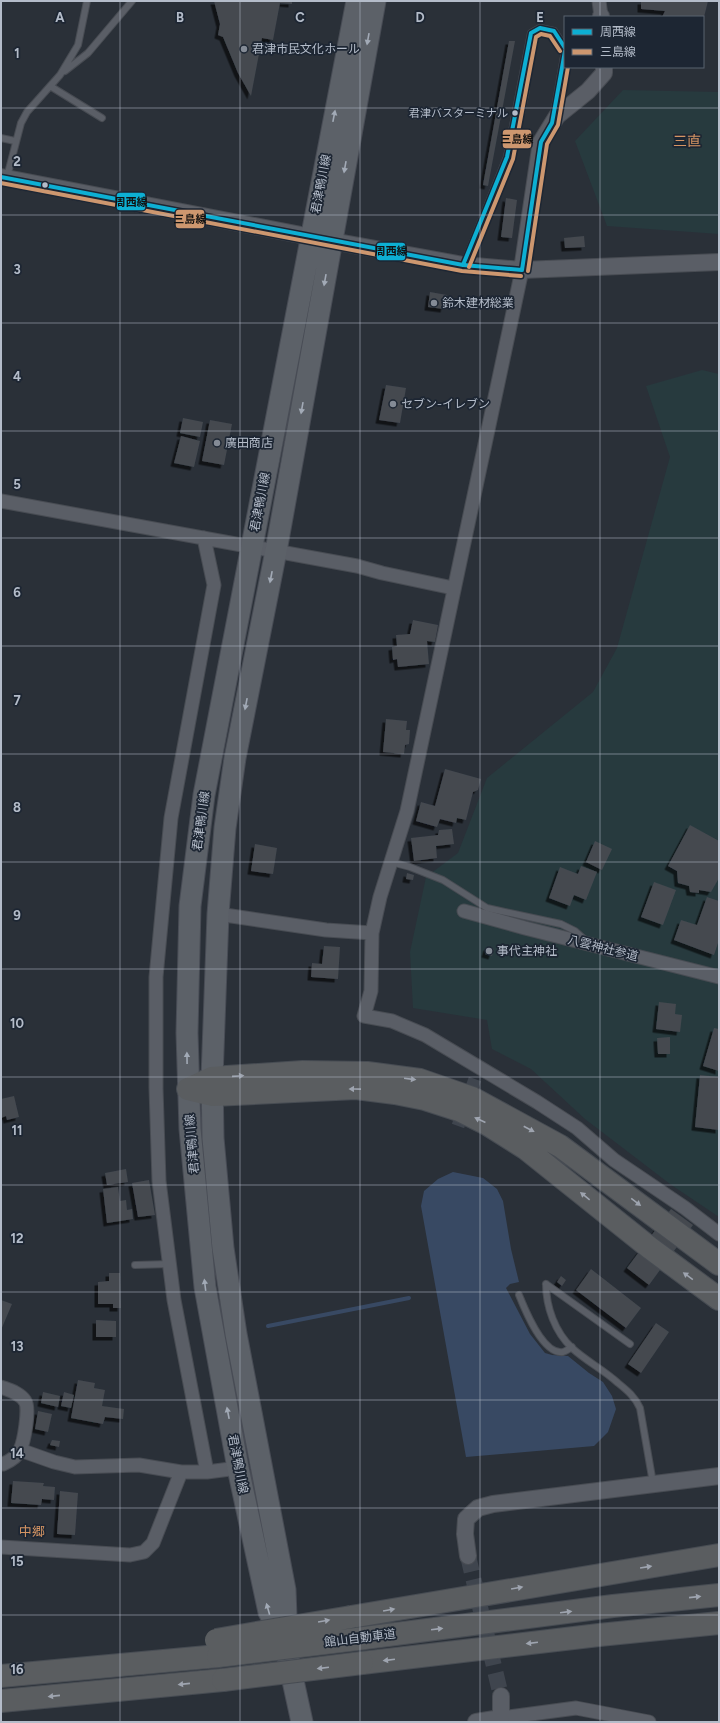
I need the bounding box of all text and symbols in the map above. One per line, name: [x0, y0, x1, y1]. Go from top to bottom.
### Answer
text: A: [55, 10, 65, 25]
text: B: [176, 10, 184, 25]
text: C: [295, 10, 305, 25]
text: D: [415, 10, 425, 25]
text: E: [536, 10, 544, 25]
legend: [564, 16, 704, 68]
text: 周西線: [600, 25, 636, 39]
one-way arrow: [365, 33, 371, 45]
place label: 君津市民文化ホール: [252, 42, 360, 56]
marker: 君津市民文化ホール: [239, 44, 249, 54]
text: 三島線: [600, 45, 636, 59]
text: 1: [14, 46, 20, 61]
place label: 君津バスターミナル: [409, 107, 508, 120]
marker: 君津バスターミナル: [510, 108, 520, 118]
one-way arrow: [331, 110, 337, 123]
line badge: 三島線: [502, 129, 532, 149]
text: 三島線: [501, 133, 534, 146]
district label: 三直: [673, 133, 701, 150]
street label: 君津鴨川線: [308, 153, 334, 215]
text: 2: [13, 154, 21, 169]
one-way arrow: [342, 161, 348, 173]
unlabelled marker: [40, 180, 50, 190]
line badge: 周西線: [116, 192, 146, 211]
text: 周西線: [115, 196, 148, 209]
line badge: 三島線: [175, 209, 205, 229]
text: 三島線: [174, 213, 207, 226]
line badge: 周西線: [376, 242, 406, 261]
text: 周西線: [375, 245, 408, 258]
text: 3: [13, 262, 21, 277]
one-way arrow: [322, 274, 328, 286]
place label: 鈴木建材総業: [442, 296, 514, 310]
marker: 鈴木建材総業: [429, 298, 439, 308]
text: 4: [13, 369, 21, 384]
place label: セブン-イレブン: [401, 397, 490, 411]
marker: セブン-イレブン: [388, 399, 398, 409]
one-way arrow: [298, 402, 304, 414]
place label: 廣田商店: [225, 436, 273, 450]
marker: 廣田商店: [212, 438, 222, 448]
street label: 君津鴨川線: [247, 471, 273, 533]
text: 5: [13, 477, 21, 492]
one-way arrow: [267, 571, 273, 583]
text: 6: [13, 585, 21, 600]
text: 7: [13, 693, 21, 708]
one-way arrow: [242, 698, 248, 711]
street label: 君津鴨川線: [190, 790, 212, 852]
text: 8: [13, 800, 21, 815]
text: 9: [13, 908, 21, 923]
street label: 八雲神社参道: [566, 932, 640, 964]
place label: 事代主神社: [497, 944, 557, 958]
marker: 事代主神社: [484, 946, 494, 956]
text: 10: [10, 1016, 24, 1031]
one-way arrow: [184, 1051, 190, 1064]
one-way arrow: [232, 1073, 244, 1080]
one-way arrow: [404, 1076, 416, 1082]
one-way arrow: [348, 1086, 361, 1092]
street label: 君津鴨川線: [182, 1113, 202, 1175]
one-way arrow: [474, 1117, 485, 1123]
text: 11: [12, 1123, 22, 1138]
one-way arrow: [523, 1126, 535, 1132]
one-way arrow: [579, 1192, 590, 1200]
one-way arrow: [631, 1198, 641, 1206]
text: 12: [10, 1231, 24, 1246]
one-way arrow: [682, 1272, 693, 1280]
one-way arrow: [202, 1279, 208, 1291]
text: 13: [11, 1339, 23, 1354]
one-way arrow: [225, 1407, 231, 1419]
street label: 君津鴨川線: [225, 1433, 251, 1495]
text: 14: [10, 1446, 24, 1461]
district label: 中郷: [19, 1524, 45, 1539]
text: 15: [10, 1554, 24, 1569]
one-way arrow: [640, 1564, 652, 1570]
one-way arrow: [511, 1585, 523, 1591]
one-way arrow: [689, 1594, 701, 1600]
one-way arrow: [265, 1602, 271, 1615]
one-way arrow: [383, 1607, 395, 1613]
one-way arrow: [560, 1609, 572, 1615]
one-way arrow: [318, 1618, 330, 1624]
one-way arrow: [431, 1626, 443, 1632]
street label: 館山自動車道: [323, 1627, 397, 1649]
one-way arrow: [526, 1639, 538, 1646]
one-way arrow: [383, 1656, 395, 1663]
text: 16: [10, 1662, 24, 1677]
one-way arrow: [317, 1664, 329, 1671]
one-way arrow: [178, 1680, 190, 1687]
one-way arrow: [48, 1693, 60, 1700]

